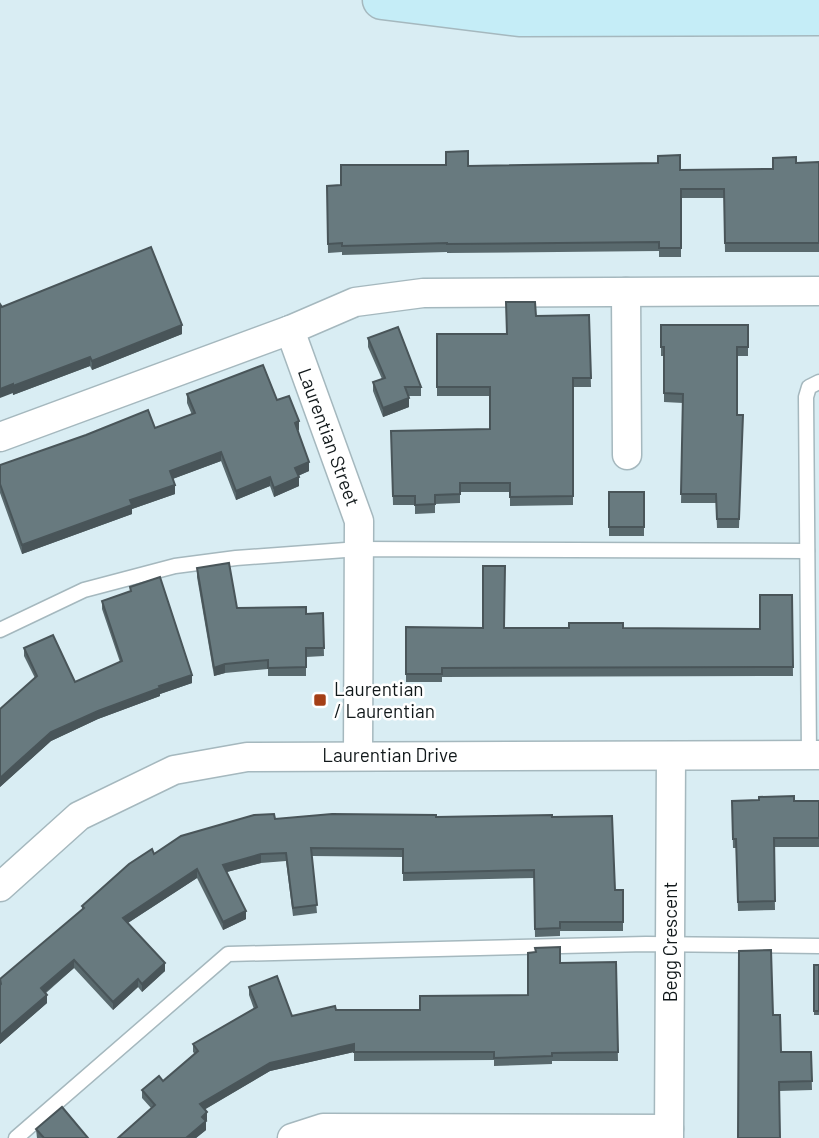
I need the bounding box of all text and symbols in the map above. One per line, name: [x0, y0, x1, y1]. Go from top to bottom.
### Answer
street label: Laurentian Street: [294, 365, 365, 509]
place label: Laurentian / Laurentian: [334, 677, 435, 722]
marker: Laurentian / Laurentian: [312, 692, 328, 708]
street label: Laurentian Drive: [322, 743, 458, 766]
street label: Begg Crescent: [658, 882, 681, 1002]

